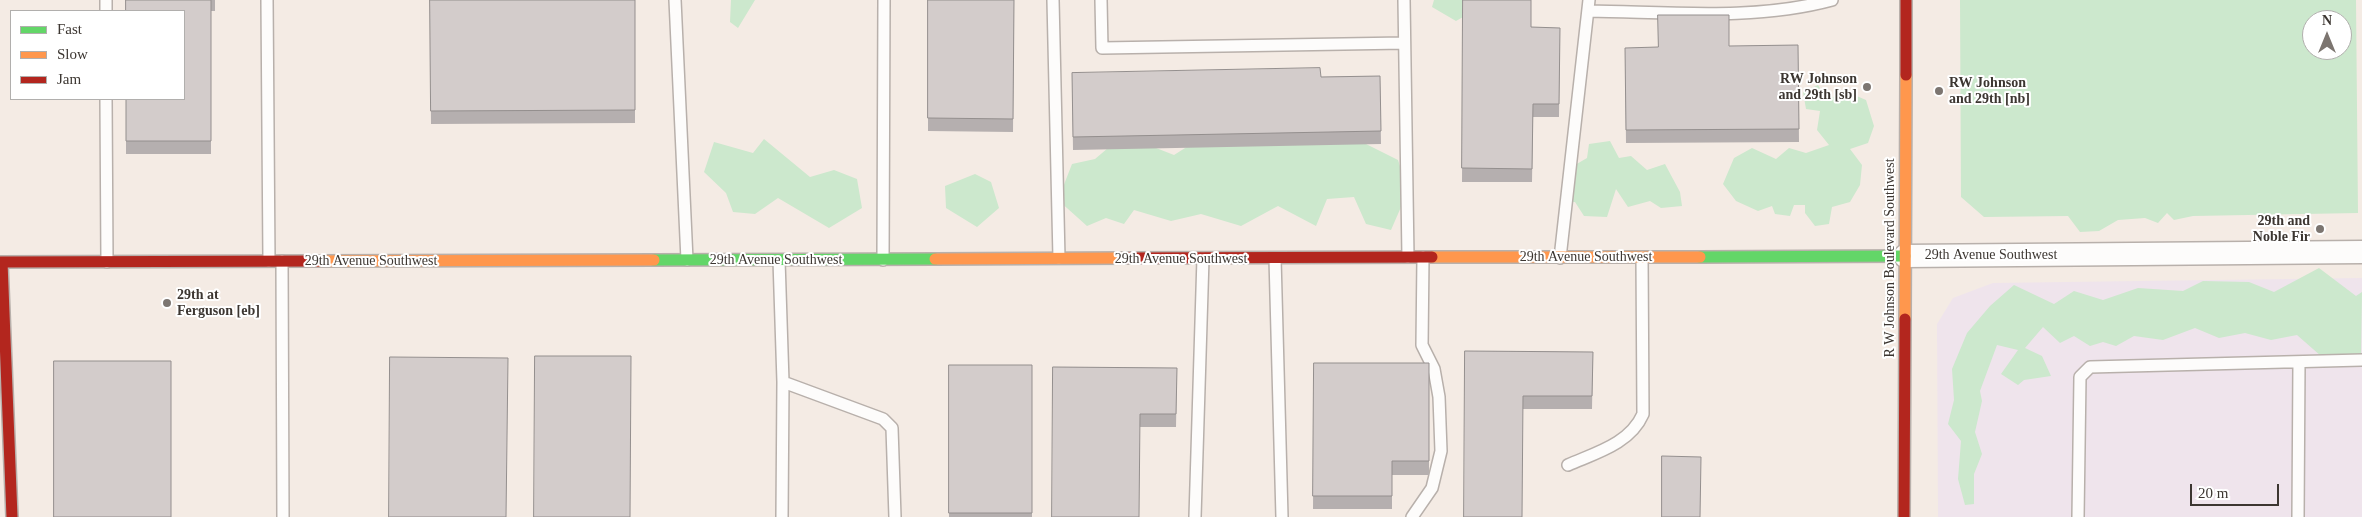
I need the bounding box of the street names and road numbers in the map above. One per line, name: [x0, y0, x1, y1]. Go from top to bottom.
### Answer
street label: R W Johnson Boulevard Southwest: [1882, 158, 1898, 358]
street label: 29th Avenue Southwest: [1925, 247, 2057, 263]
street label: 29th Avenue Southwest: [1520, 249, 1652, 265]
street label: 29th Avenue Southwest: [1115, 251, 1247, 267]
street label: 29th Avenue Southwest: [710, 252, 842, 268]
street label: 29th Avenue Southwest: [305, 253, 437, 269]

